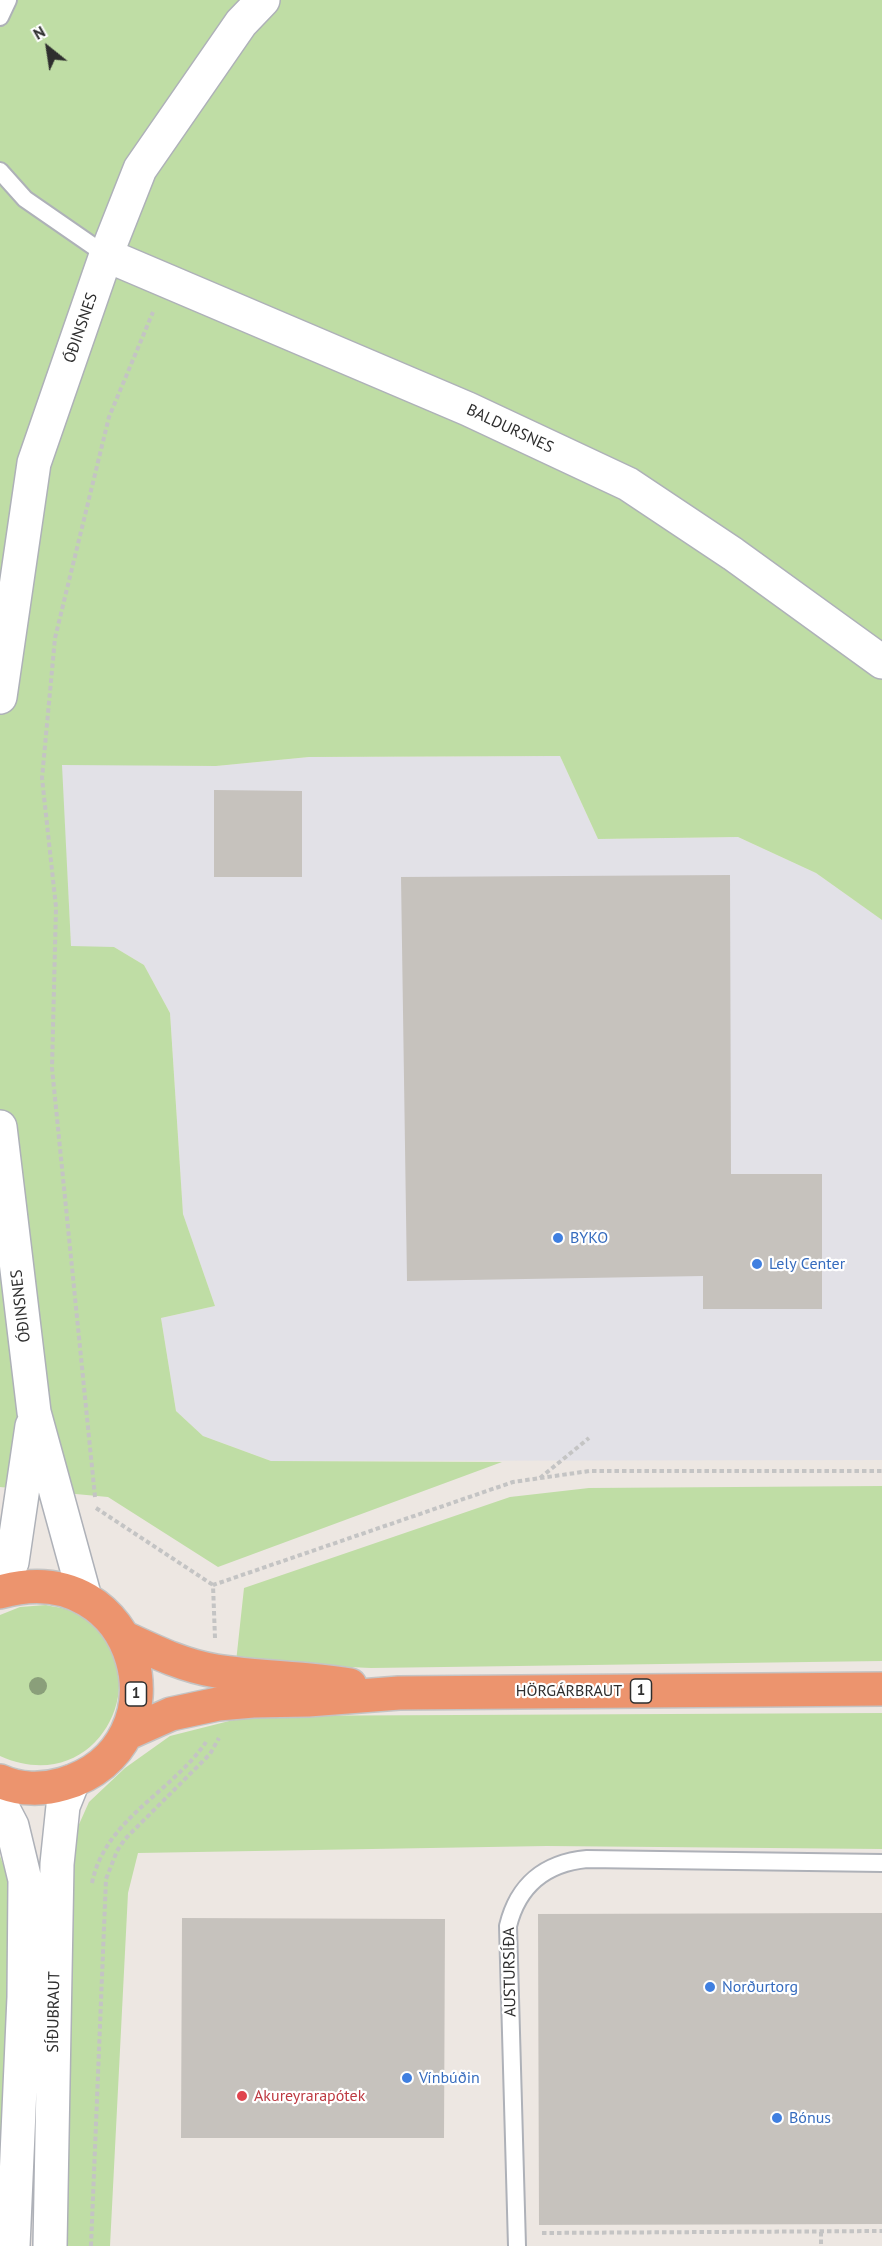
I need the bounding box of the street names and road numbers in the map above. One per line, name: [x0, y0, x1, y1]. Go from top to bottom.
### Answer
street label: ÓÐINSNES: [60, 290, 102, 366]
street label: BALDURSNES: [463, 400, 557, 458]
street label: ÓÐINSNES: [7, 1268, 35, 1344]
road number: 1: [630, 1679, 652, 1703]
street label: HÖRGÁRBRAUT: [516, 1681, 622, 1701]
road number: 1: [126, 1682, 146, 1706]
street label: AUSTURSÍÐA: [500, 1927, 520, 2017]
street label: SÍÐUBRAUT: [44, 1971, 64, 2053]

